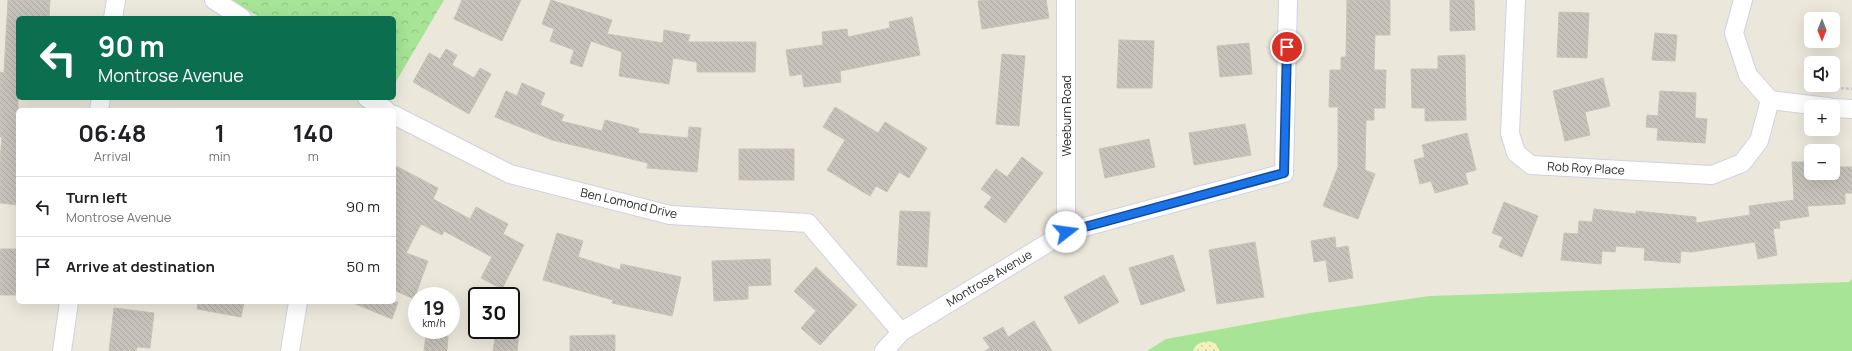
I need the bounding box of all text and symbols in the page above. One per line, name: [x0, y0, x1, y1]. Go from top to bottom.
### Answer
north arrow: [1804, 12, 1840, 48]
map controls: [1804, 12, 1840, 180]
text: 90 m: [98, 27, 165, 65]
pin: [1270, 30, 1304, 64]
icon: left: [32, 32, 84, 84]
icon: arrive: [1276, 36, 1298, 58]
button: sound: [1804, 56, 1840, 92]
text: Montrose Avenue: [98, 63, 244, 87]
street label: Weeburn Road: [1058, 75, 1075, 157]
button: +: [1804, 100, 1840, 136]
text: 06:48: [78, 116, 146, 149]
text: 1: [214, 116, 225, 149]
text: 140: [293, 116, 334, 149]
button: −: [1804, 144, 1840, 180]
text: Arrival: [94, 147, 131, 165]
text: min: [209, 147, 231, 165]
text: m: [308, 147, 319, 165]
street label: Rob Roy Place: [1547, 157, 1625, 179]
street label: Ben Lomond Drive: [579, 184, 679, 222]
text: Turn left: [66, 187, 128, 208]
icon: left: [32, 196, 54, 218]
text: 90 m: [346, 196, 380, 217]
text: Montrose Avenue: [66, 208, 171, 226]
position arrow: [1045, 211, 1087, 253]
street label: Montrose Avenue: [943, 246, 1035, 310]
icon: arrive: [32, 256, 54, 278]
text: Arrive at destination: [66, 256, 215, 277]
text: 50 m: [346, 256, 380, 277]
speed limit sign: 30: [468, 287, 520, 339]
text: 19: [423, 294, 445, 321]
text: km/h: [422, 316, 446, 330]

